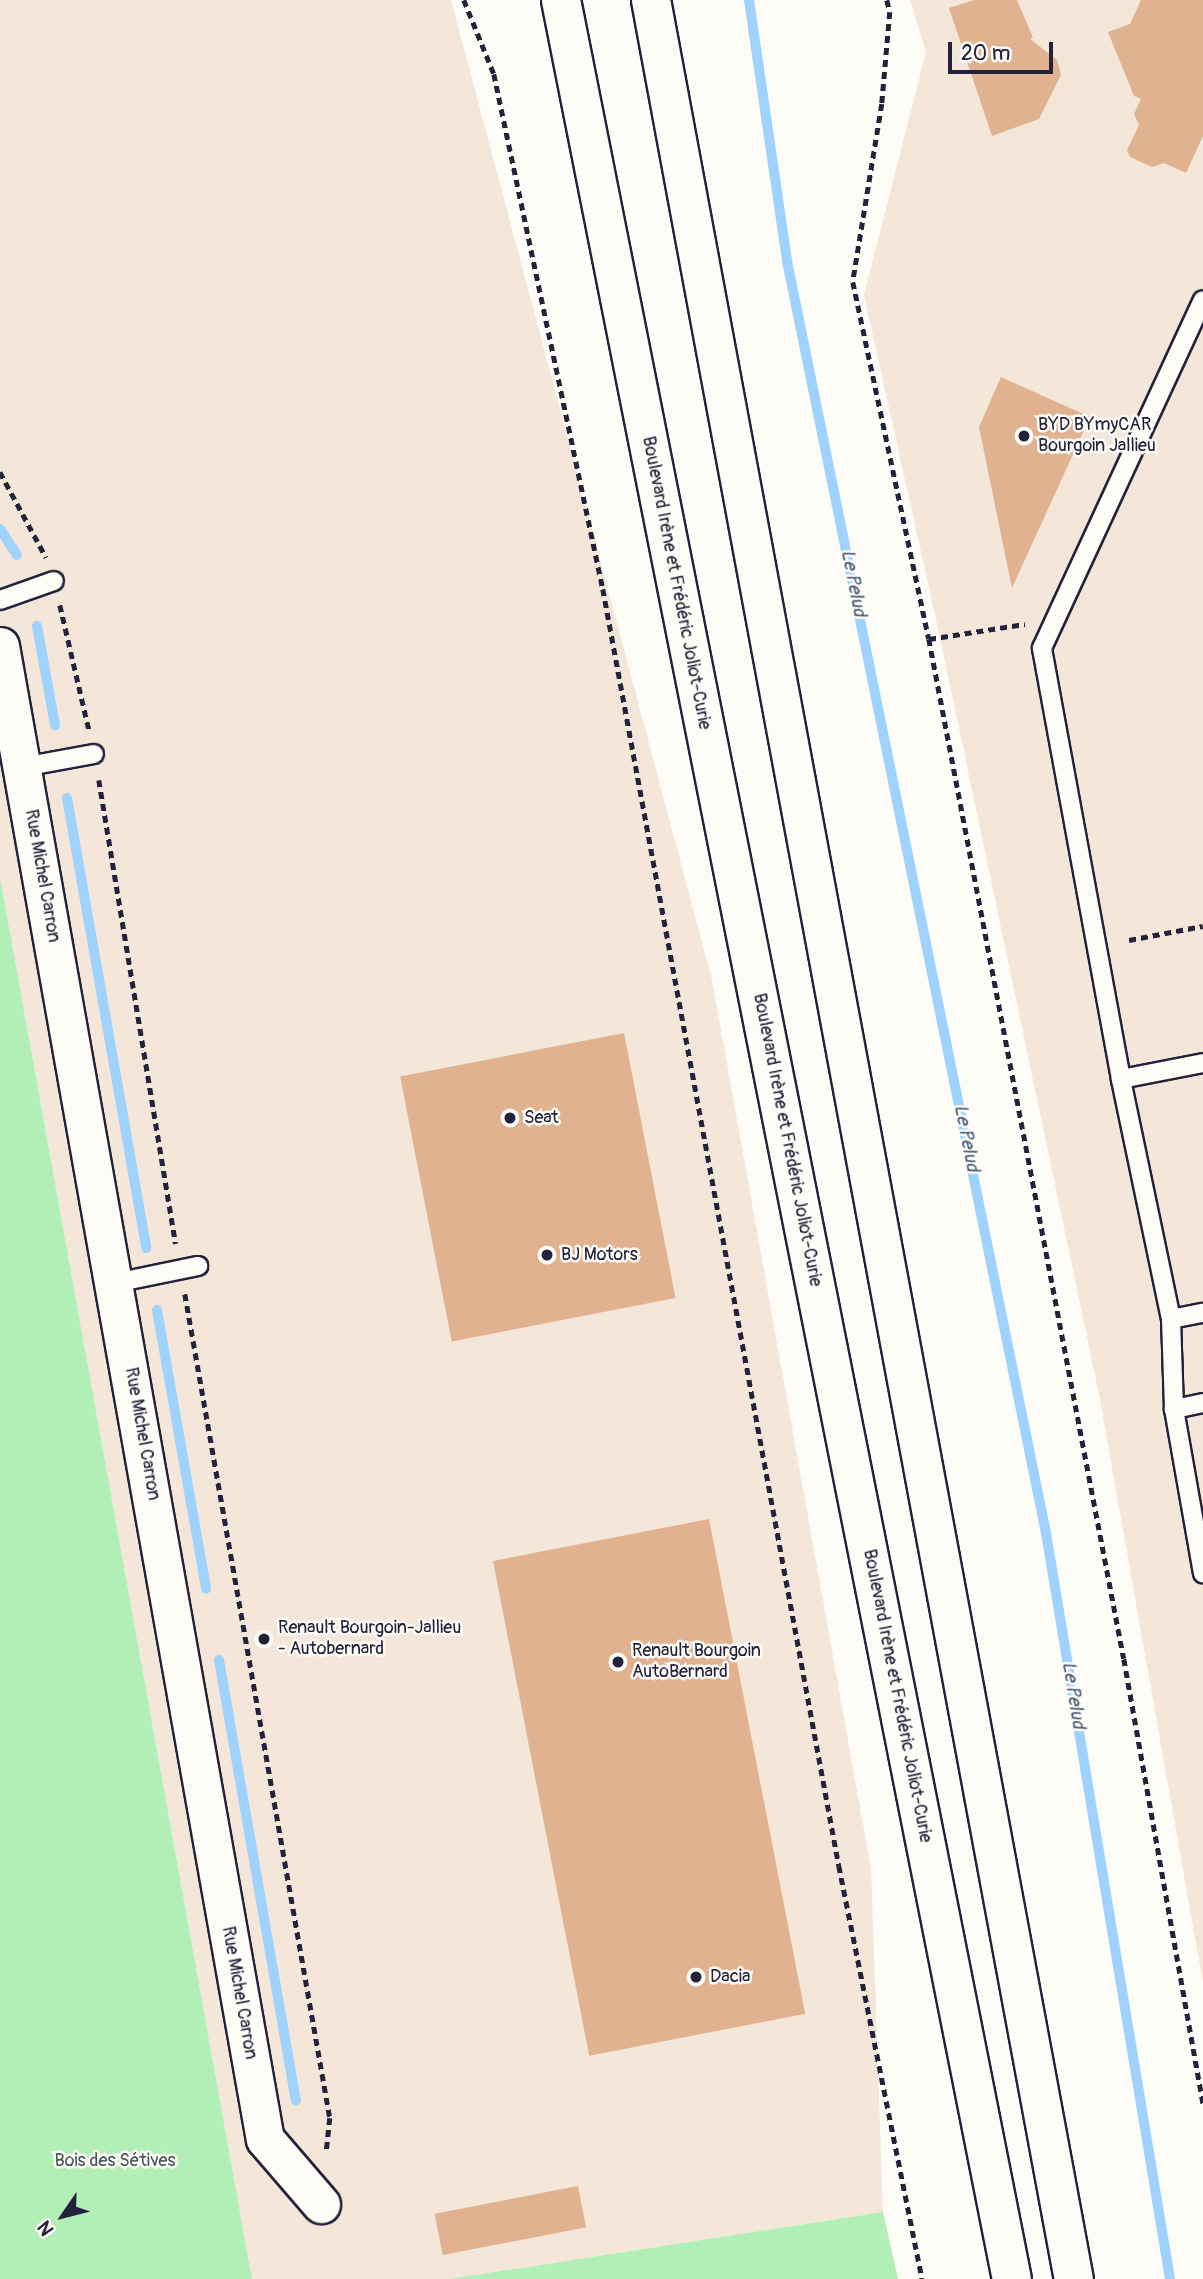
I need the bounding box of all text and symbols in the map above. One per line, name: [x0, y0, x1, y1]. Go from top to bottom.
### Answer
scale bar: [951, 28, 1056, 72]
text: 20 m: [961, 40, 1010, 67]
place label: BYD BYmyCAR Bourgoin Jallieu: [1038, 415, 1156, 458]
marker: BYD BYmyCAR Bourgoin Jallieu: [1016, 428, 1032, 444]
street label: Boulevard Irène et Frédéric Joliot-Curie: [637, 434, 715, 732]
water label: Le Pelud: [835, 548, 871, 618]
street label: Rue Michel Carron: [20, 808, 64, 944]
street label: Boulevard Irène et Frédéric Joliot-Curie: [748, 991, 826, 1289]
water label: Le Pelud: [948, 1103, 984, 1173]
place label: Seat: [524, 1107, 558, 1129]
marker: Seat: [502, 1110, 518, 1126]
place label: BJ Motors: [561, 1244, 638, 1266]
marker: BJ Motors: [539, 1247, 555, 1263]
street label: Rue Michel Carron: [120, 1366, 164, 1502]
street label: Boulevard Irène et Frédéric Joliot-Curie: [858, 1547, 936, 1845]
place label: Renault Bourgoin-Jallieu - Autobernard: [278, 1618, 461, 1660]
marker: Renault Bourgoin-Jallieu - Autobernard: [256, 1631, 272, 1647]
place label: Renault Bourgoin AutoBernard: [632, 1641, 761, 1684]
marker: Renault Bourgoin AutoBernard: [610, 1654, 626, 1670]
water label: Le Pelud: [1056, 1660, 1090, 1730]
street label: Rue Michel Carron: [217, 1925, 261, 2061]
place label: Dacia: [710, 1966, 750, 1988]
marker: Dacia: [688, 1969, 704, 1985]
park label: Bois des Sétives: [55, 2150, 175, 2172]
north arrow: [28, 2181, 98, 2251]
text: N: [32, 2216, 59, 2240]

